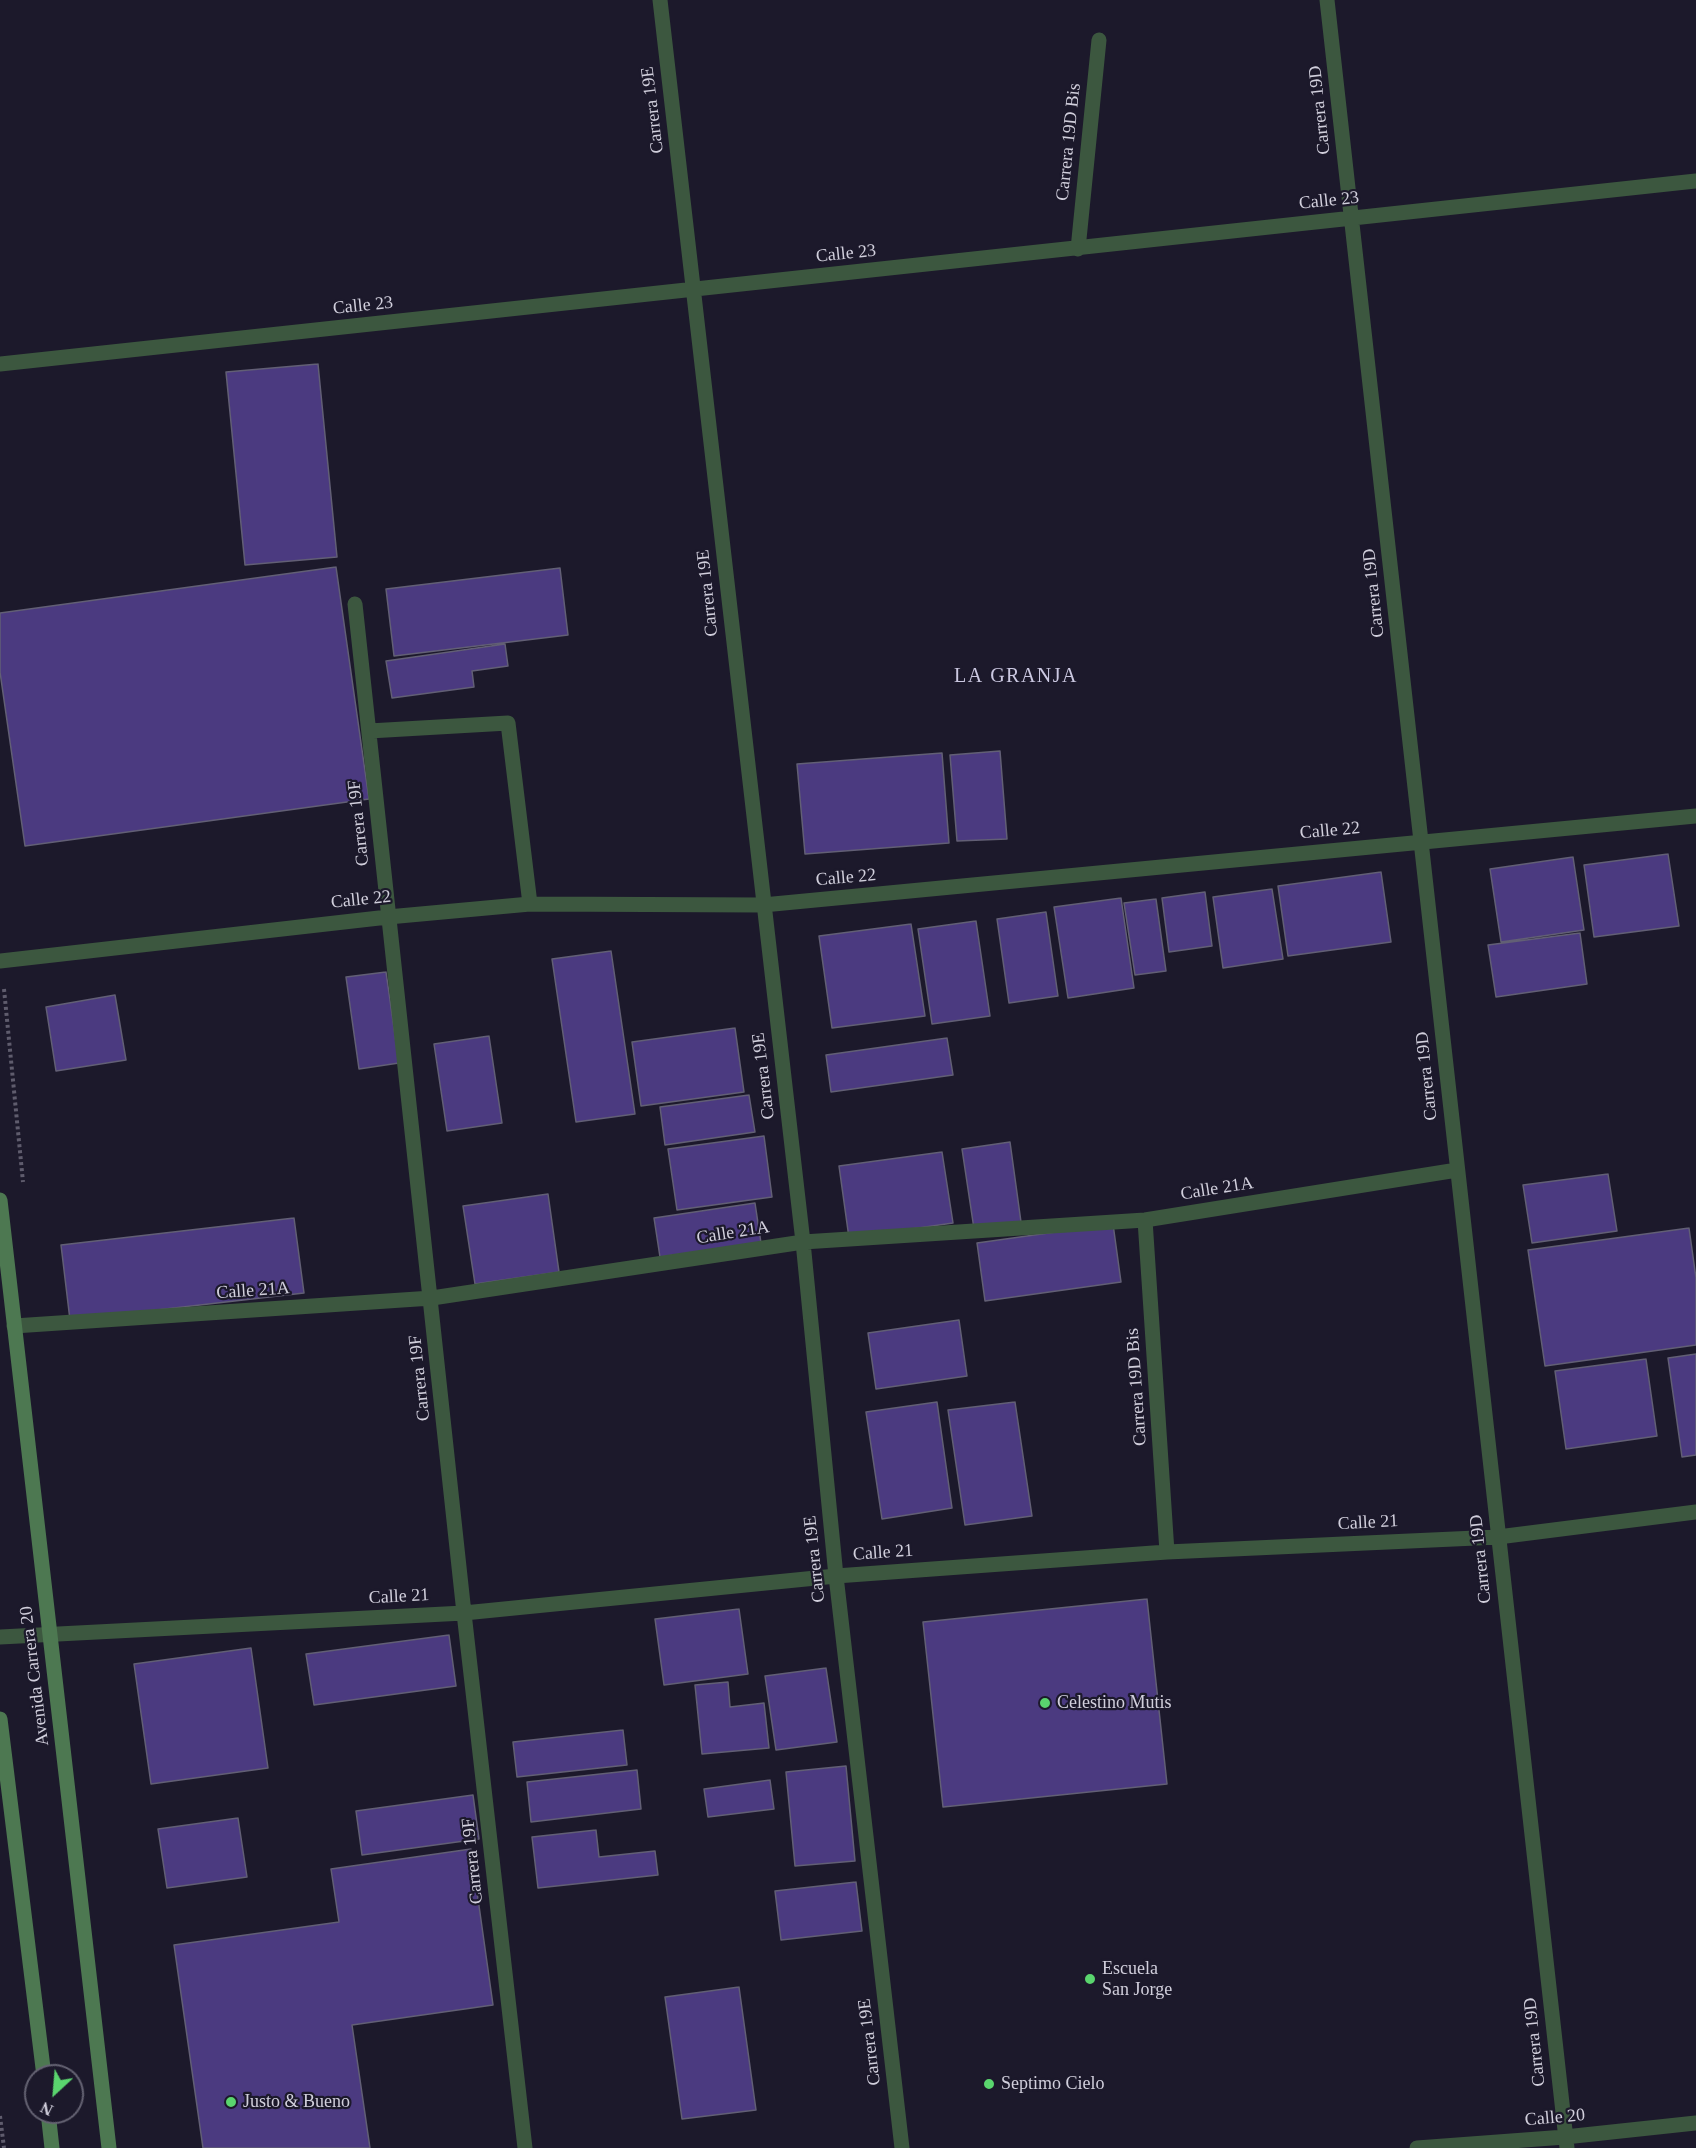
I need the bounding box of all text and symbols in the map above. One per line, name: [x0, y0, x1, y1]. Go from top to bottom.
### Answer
street label: Carrera 19D: [1305, 64, 1335, 156]
street label: Carrera 19E: [637, 65, 669, 155]
street label: Carrera 19D Bis: [1052, 82, 1086, 202]
street label: Calle 23: [1298, 187, 1360, 215]
street label: Calle 23: [815, 240, 877, 268]
street label: Calle 23: [332, 292, 394, 320]
street label: Carrera 19D: [1359, 547, 1389, 639]
street label: Carrera 19E: [693, 548, 723, 638]
district label: LA GRANJA: [954, 665, 1078, 689]
street label: Carrera 19F: [344, 779, 374, 867]
street label: Calle 22: [1299, 818, 1361, 844]
street label: Calle 22: [815, 865, 877, 891]
street label: Calle 22: [330, 886, 392, 914]
street label: Carrera 19D: [1412, 1030, 1442, 1122]
street label: Carrera 19E: [748, 1031, 780, 1121]
street label: Calle 21A: [1179, 1173, 1255, 1205]
street label: Calle 21A: [695, 1217, 771, 1249]
street label: Calle 21A: [216, 1278, 290, 1304]
street label: Carrera 19D Bis: [1122, 1327, 1152, 1447]
street label: Carrera 19F: [405, 1334, 435, 1422]
street label: Calle 21: [1337, 1511, 1399, 1535]
street label: Carrera 19D: [1466, 1513, 1496, 1605]
street label: Carrera 19E: [800, 1514, 830, 1604]
street label: Calle 21: [852, 1540, 914, 1566]
street label: Calle 21: [368, 1585, 430, 1609]
street label: Avenida Carrera 20: [16, 1605, 54, 1747]
place label: Celestino Mutis: [1057, 1692, 1172, 1714]
marker: Celestino Mutis: [1038, 1696, 1052, 1710]
street label: Carrera 19F: [458, 1817, 488, 1905]
place label: Escuela San Jorge: [1102, 1958, 1172, 2000]
marker: Escuela San Jorge: [1083, 1972, 1097, 1986]
street label: Carrera 19D: [1520, 1996, 1550, 2088]
street label: Carrera 19E: [854, 1997, 886, 2087]
north arrow: [24, 2064, 84, 2124]
place label: Septimo Cielo: [1001, 2073, 1104, 2095]
marker: Septimo Cielo: [982, 2077, 996, 2091]
place label: Justo & Bueno: [243, 2091, 350, 2113]
marker: Justo & Bueno: [224, 2095, 238, 2109]
text: N: [38, 2099, 56, 2119]
street label: Calle 20: [1524, 2105, 1586, 2131]

